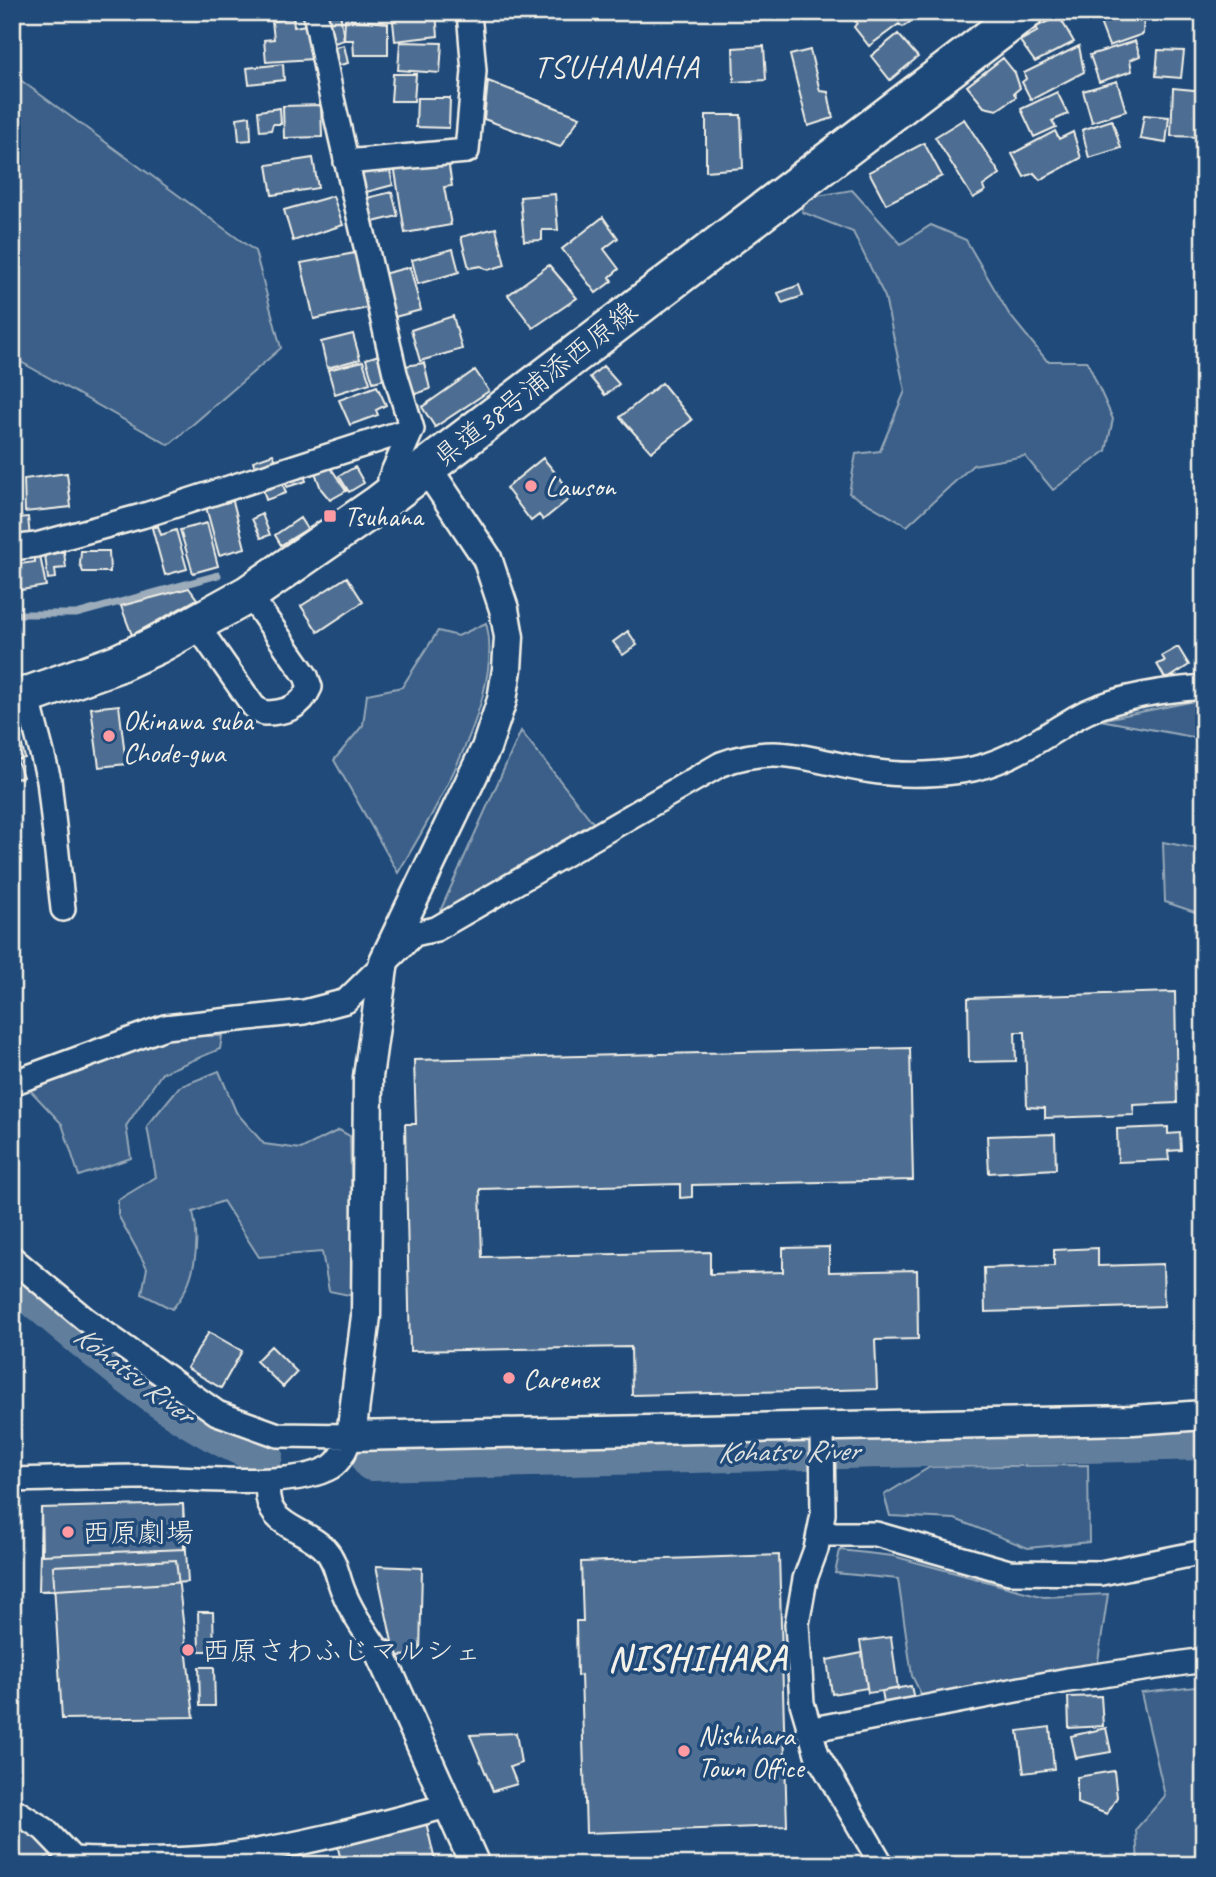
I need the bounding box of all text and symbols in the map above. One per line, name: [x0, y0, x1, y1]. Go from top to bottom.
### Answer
district label: TSUHANAHA: [534, 46, 700, 87]
street label: 県道38号浦添西原線: [426, 293, 644, 475]
place label: Lawson: [545, 469, 617, 504]
marker: Lawson: [523, 478, 539, 494]
place label: Tsuhana: [344, 499, 425, 534]
marker: Tsuhana: [322, 508, 338, 524]
place label: Okinawa suba Chode-gwa: [123, 703, 255, 770]
marker: Okinawa suba Chode-gwa: [101, 728, 117, 744]
water label: Kohatsu River: [66, 1316, 205, 1434]
place label: Carenex: [523, 1361, 601, 1396]
marker: Carenex: [501, 1370, 517, 1386]
water label: Kohatsu River: [717, 1431, 863, 1471]
place label: 西原劇場: [82, 1515, 194, 1550]
marker: 西原劇場: [60, 1524, 76, 1540]
place label: 西原さわふじマルシェ: [202, 1633, 481, 1668]
district label: NISHIHARA: [608, 1636, 788, 1681]
marker: 西原さわふじマルシェ: [180, 1642, 196, 1658]
place label: Nishihara Town Office: [698, 1718, 805, 1785]
marker: Nishihara Town Office: [676, 1743, 692, 1759]

